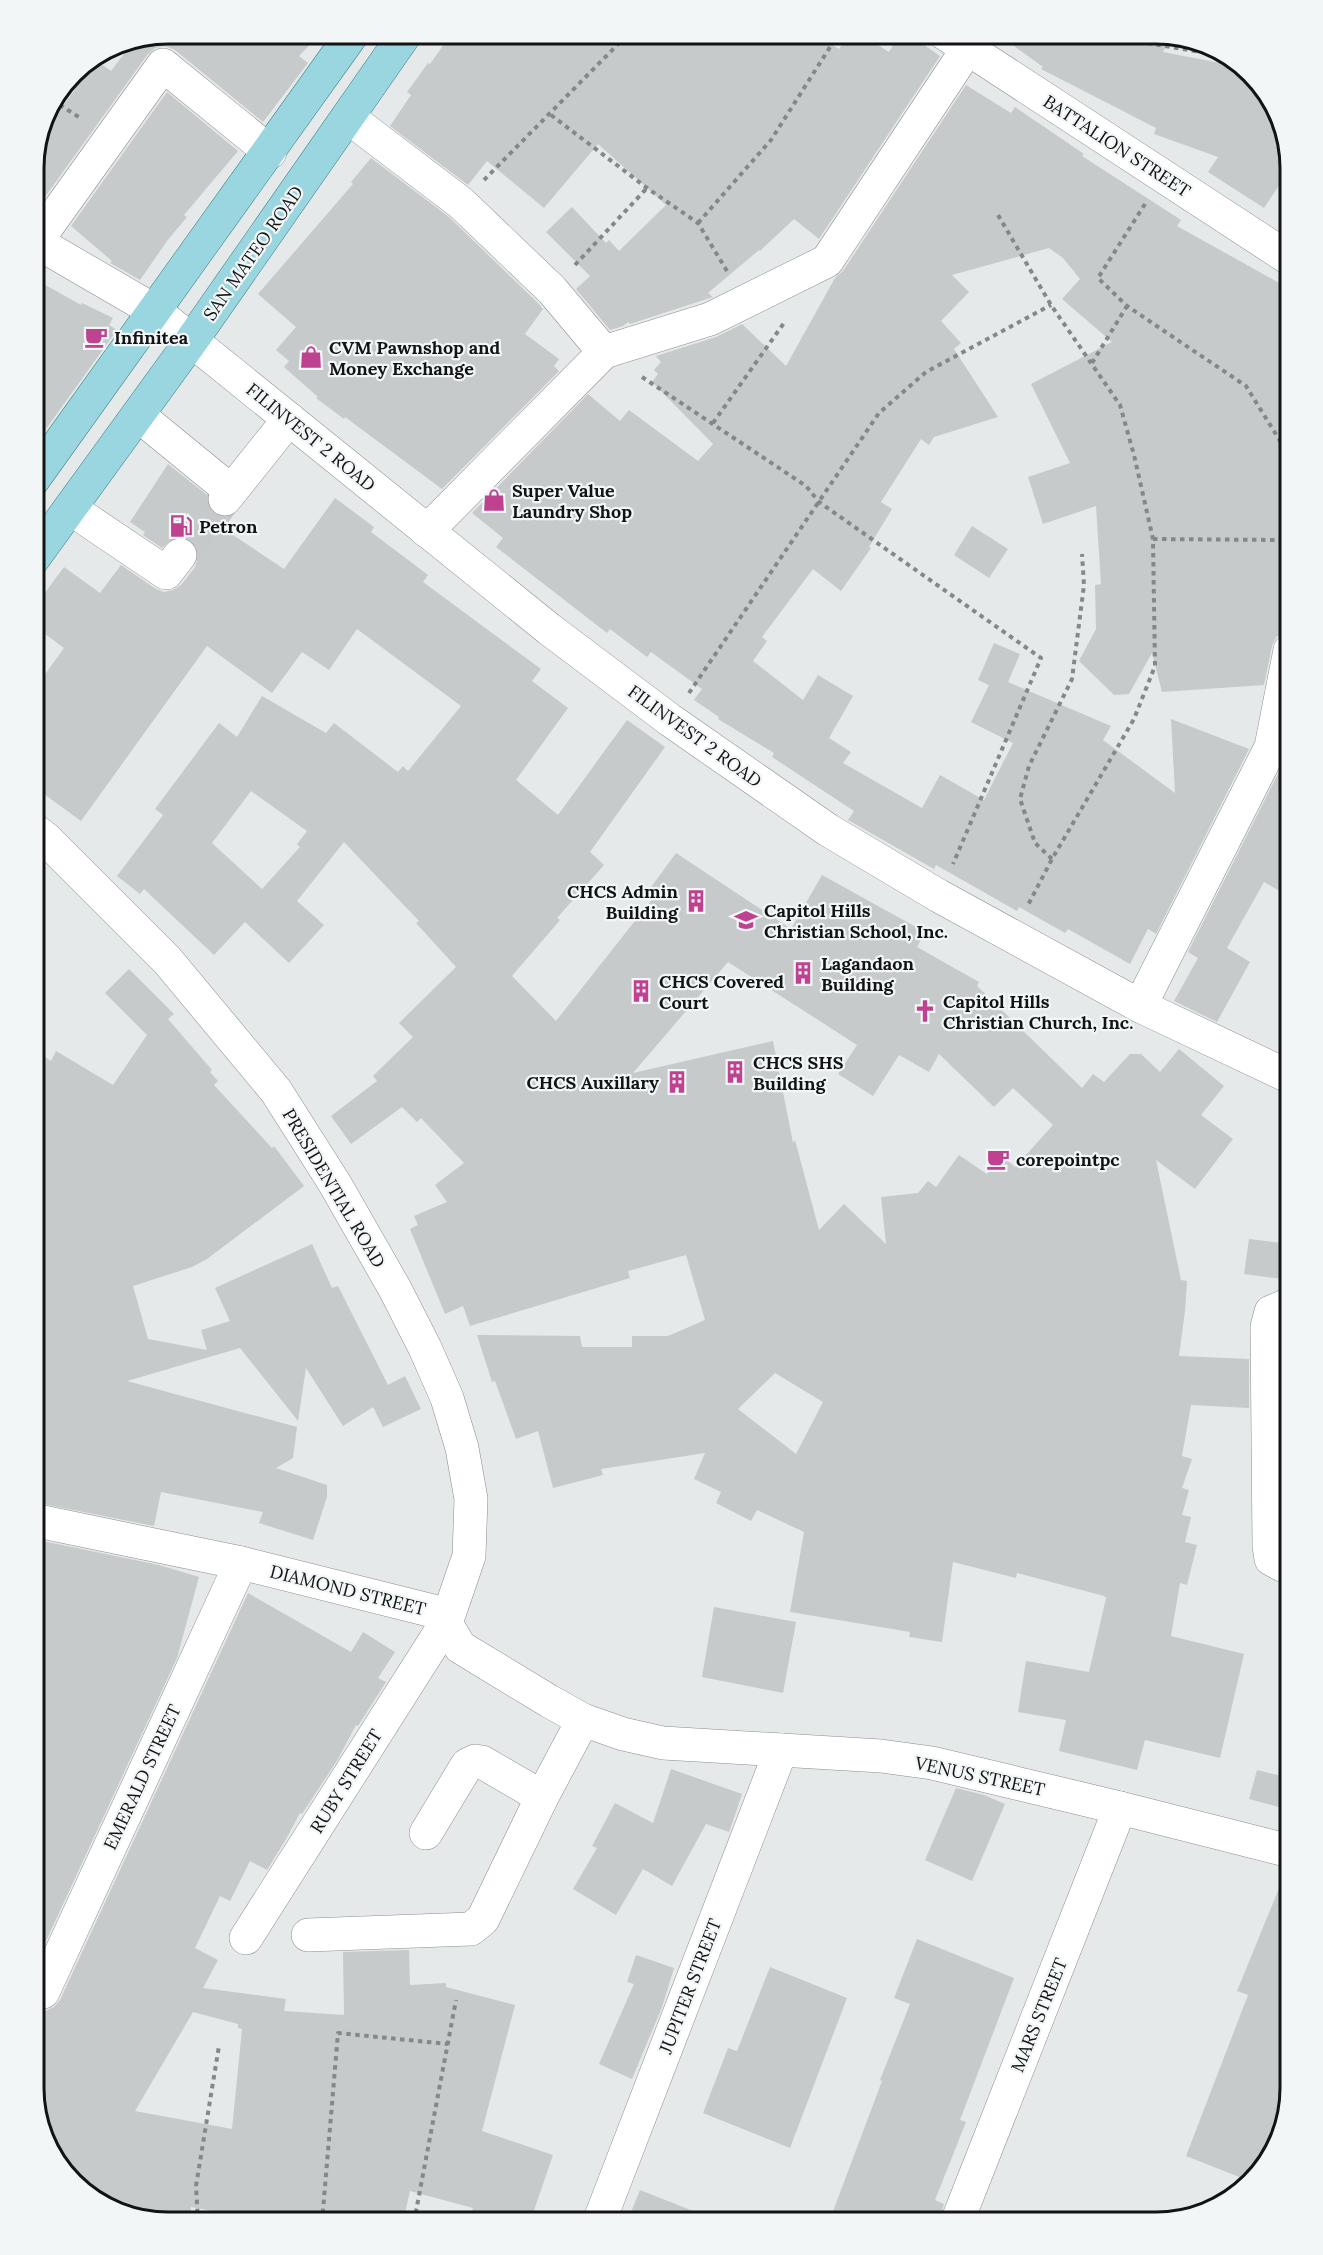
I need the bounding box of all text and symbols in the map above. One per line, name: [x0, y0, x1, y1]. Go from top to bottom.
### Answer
street label: BATTALION STREET: [1039, 90, 1195, 203]
street label: SAN MATEO ROAD: [198, 181, 308, 325]
cafe icon: Infinitea: [83, 324, 109, 350]
place label: Infinitea: [114, 326, 189, 349]
place label: CVM Pawnshop and Money Exchange: [329, 336, 501, 380]
shop icon: CVM Pawnshop and Money Exchange: [298, 344, 324, 370]
street label: FILINVEST 2 ROAD: [242, 378, 380, 496]
place label: Super Value Laundry Shop: [512, 479, 632, 523]
shop icon: Super Value Laundry Shop: [481, 487, 507, 513]
fuel station icon: Petron: [168, 513, 194, 539]
place label: Petron: [199, 515, 258, 538]
street label: FILINVEST 2 ROAD: [624, 680, 766, 792]
place label: CHCS Admin Building: [567, 880, 679, 924]
building icon: CHCS Admin Building: [683, 888, 709, 914]
place label: Capitol Hills Christian School, Inc.: [764, 899, 948, 943]
school or university icon: Capitol Hills Christian School, Inc.: [733, 907, 759, 933]
place label: Lagandaon Building: [821, 952, 914, 996]
building icon: Lagandaon Building: [790, 960, 816, 986]
place label: CHCS Covered Court: [659, 970, 784, 1014]
building icon: CHCS Covered Court: [628, 978, 654, 1004]
place label: Capitol Hills Christian Church, Inc.: [943, 990, 1133, 1034]
church icon: Capitol Hills Christian Church, Inc.: [912, 998, 938, 1024]
place label: CHCS SHS Building: [753, 1051, 844, 1095]
building icon: CHCS SHS Building: [722, 1059, 748, 1085]
building icon: CHCS Auxillary: [664, 1069, 690, 1095]
place label: CHCS Auxillary: [526, 1071, 659, 1094]
street label: PRESIDENTIAL ROAD: [277, 1104, 391, 1272]
cafe icon: corepointpc: [985, 1146, 1011, 1172]
place label: corepointpc: [1016, 1148, 1120, 1171]
street label: DIAMOND STREET: [268, 1559, 429, 1621]
street label: EMERALD STREET: [98, 1700, 186, 1853]
street label: RUBY STREET: [305, 1724, 387, 1837]
street label: VENUS STREET: [912, 1751, 1047, 1801]
street label: JUPITER STREET: [653, 1915, 726, 2058]
street label: MARS STREET: [1006, 1954, 1073, 2075]

